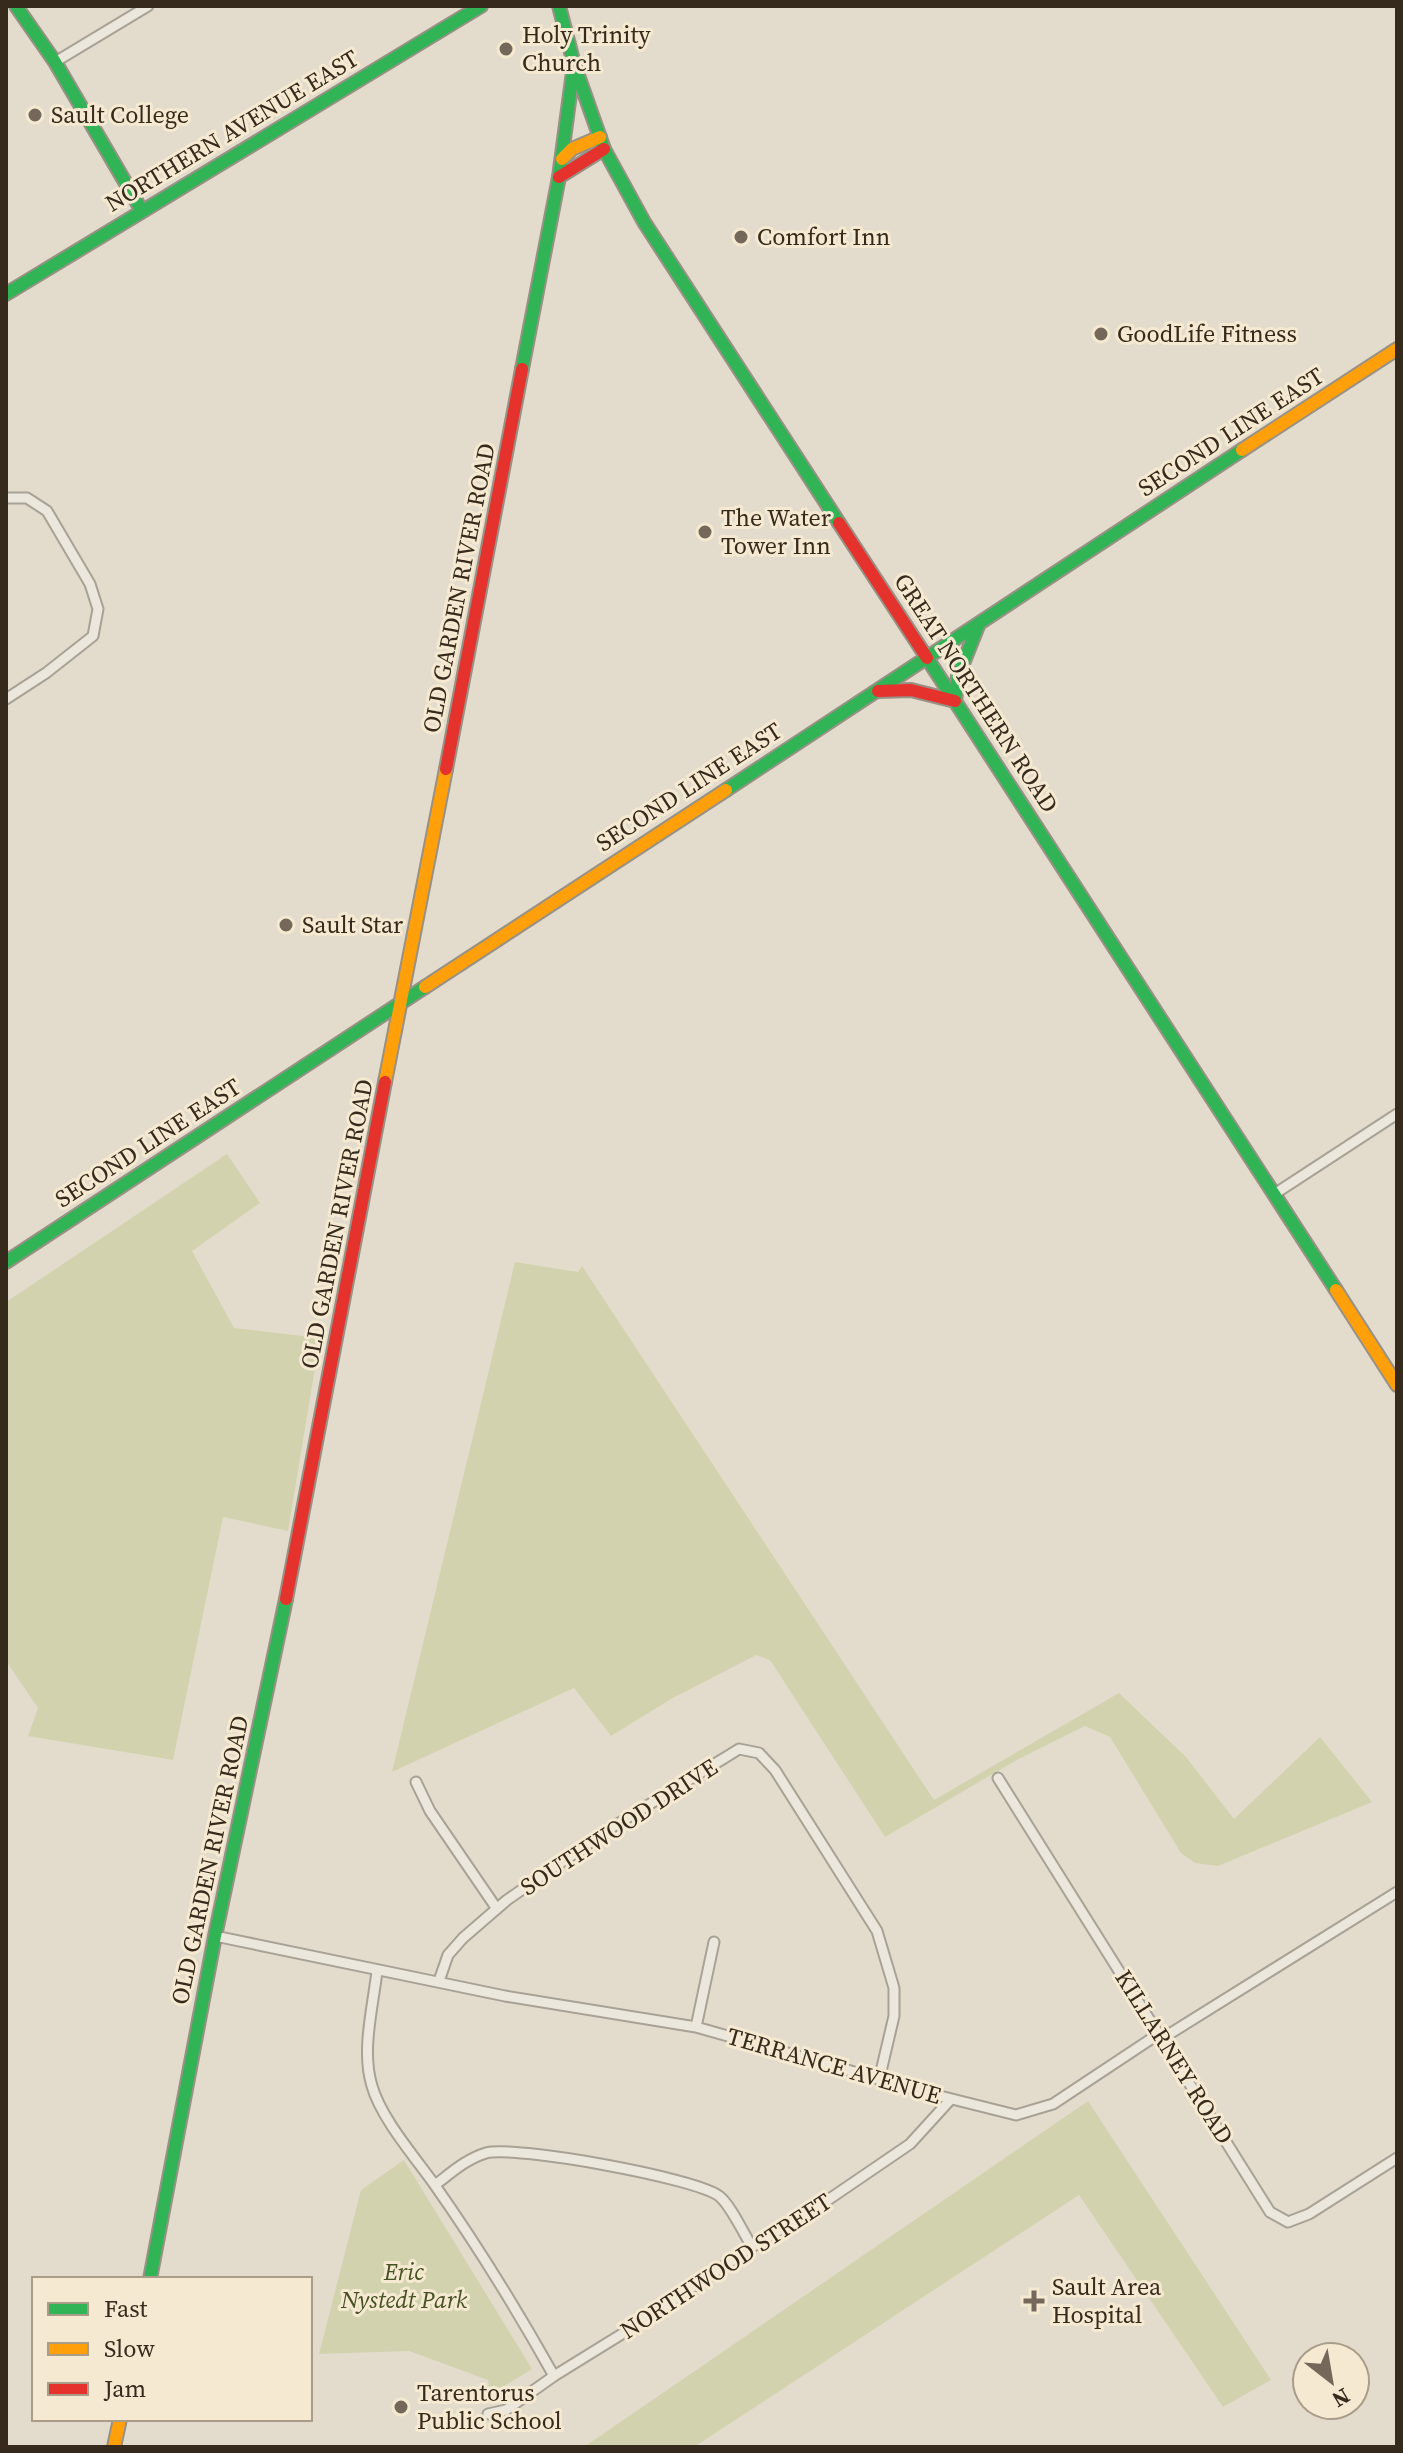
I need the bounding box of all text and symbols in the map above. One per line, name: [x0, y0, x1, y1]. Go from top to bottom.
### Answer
place label: Holy Trinity Church: [522, 18, 651, 79]
marker: Holy Trinity Church: [497, 40, 515, 58]
street label: NORTHERN AVENUE EAST: [99, 41, 365, 219]
place label: Sault College: [51, 98, 189, 131]
marker: Sault College: [26, 106, 44, 124]
place label: Comfort Inn: [757, 220, 890, 253]
marker: Comfort Inn: [732, 228, 750, 246]
place label: GoodLife Fitness: [1117, 317, 1297, 350]
marker: GoodLife Fitness: [1092, 325, 1110, 343]
street label: SECOND LINE EAST: [1131, 359, 1330, 504]
street label: OLD GARDEN RIVER ROAD: [414, 440, 503, 736]
place label: The Water Tower Inn: [721, 501, 831, 562]
marker: The Water Tower Inn: [696, 523, 714, 541]
street label: GREAT NORTHERN ROAD: [886, 567, 1066, 819]
street label: SECOND LINE EAST: [589, 714, 788, 859]
place label: Sault Star: [302, 908, 403, 941]
marker: Sault Star: [277, 916, 295, 934]
street label: SECOND LINE EAST: [48, 1070, 247, 1215]
street label: OLD GARDEN RIVER ROAD: [292, 1076, 381, 1372]
street label: OLD GARDEN RIVER ROAD: [163, 1712, 256, 2007]
street label: SOUTHWOOD DRIVE: [514, 1750, 724, 1903]
street label: KILLARNEY ROAD: [1107, 1963, 1241, 2150]
street label: TERRANCE AVENUE: [723, 2019, 945, 2112]
street label: NORTHWOOD STREET: [614, 2185, 838, 2346]
park label: Eric Nystedt Park: [340, 2255, 468, 2316]
place label: Sault Area Hospital: [1052, 2270, 1162, 2331]
legend: [32, 2277, 312, 2421]
marker: Sault Area Hospital: [1023, 2290, 1045, 2312]
text: Fast: [104, 2292, 148, 2325]
text: Slow: [104, 2332, 155, 2365]
north arrow: [1291, 2341, 1371, 2421]
text: Jam: [103, 2372, 146, 2405]
place label: Tarentorus Public School: [417, 2376, 562, 2437]
text: N: [1327, 2381, 1356, 2415]
marker: Tarentorus Public School: [392, 2398, 410, 2416]

